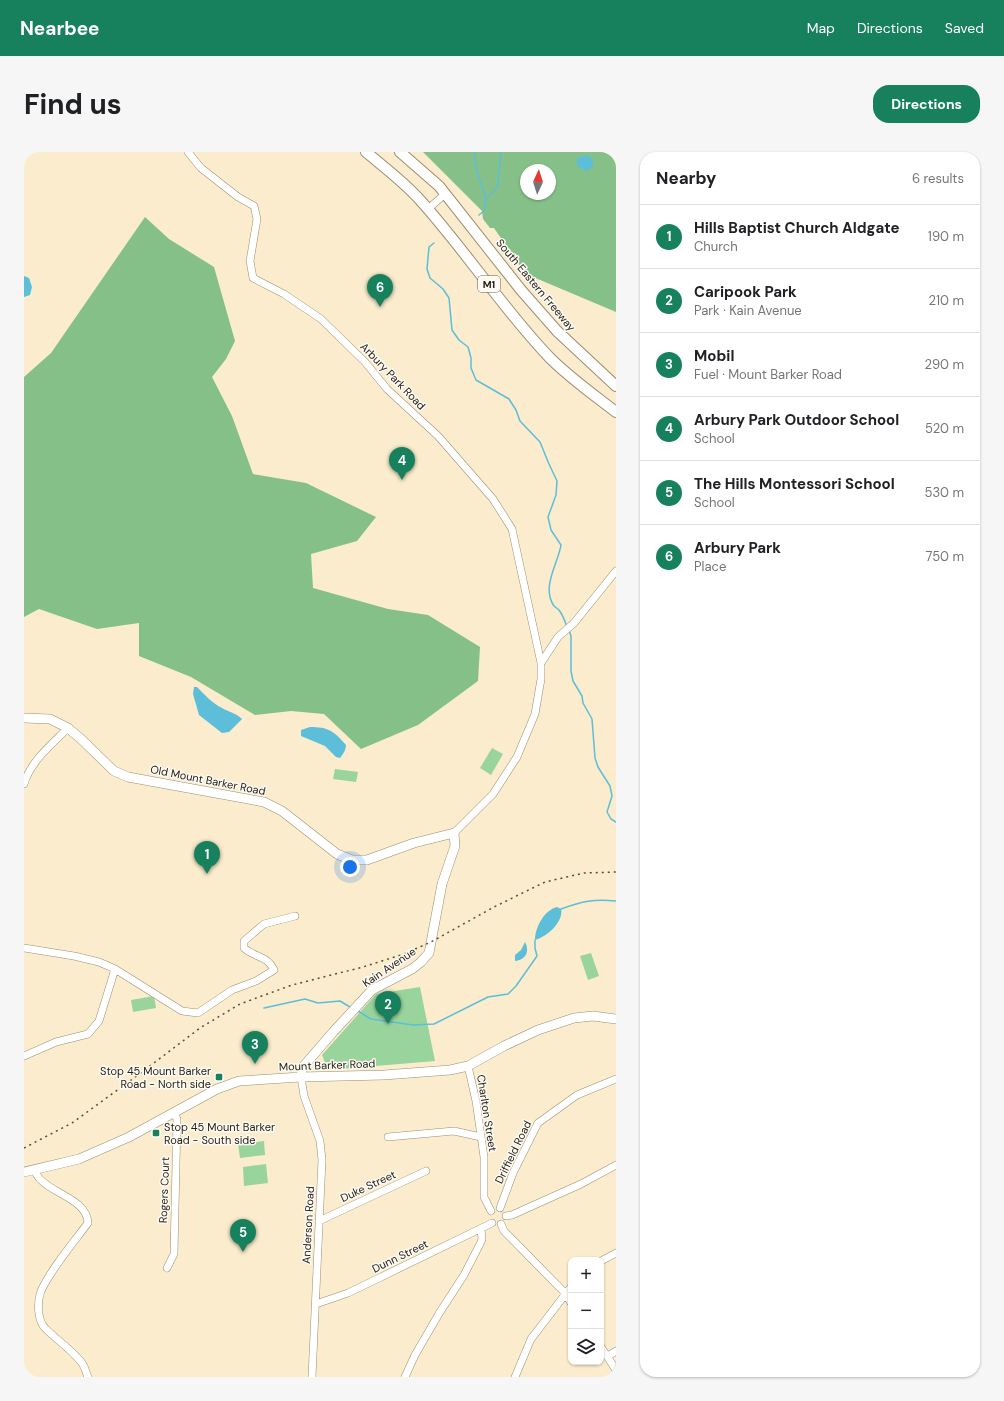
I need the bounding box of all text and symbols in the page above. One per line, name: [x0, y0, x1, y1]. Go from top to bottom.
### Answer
text: Nearbee: [20, 16, 100, 41]
text: Map: [807, 19, 835, 37]
text: Directions: [857, 19, 923, 37]
text: Saved: [945, 19, 984, 37]
button: Directions: [873, 85, 980, 123]
text: Find us: [24, 86, 122, 123]
north arrow: [520, 164, 556, 200]
text: Nearby: [656, 167, 716, 189]
text: 6 results: [912, 170, 964, 187]
text: Hills Baptist Church Aldgate: [694, 218, 900, 238]
text: 1: [667, 228, 671, 245]
text: 190 m: [928, 228, 964, 245]
street label: South Eastern Freeway: [493, 236, 579, 334]
text: Church: [694, 238, 738, 255]
pin: 6: [367, 274, 393, 307]
road number: M1: [478, 276, 500, 292]
text: Caripook Park: [694, 282, 797, 302]
text: 2: [665, 292, 673, 309]
text: 210 m: [929, 292, 964, 309]
text: Park · Kain Avenue: [694, 302, 802, 319]
street label: Arbury Park Road: [357, 340, 429, 413]
text: Mobil: [694, 346, 734, 366]
text: 3: [665, 356, 673, 373]
text: 290 m: [925, 356, 964, 373]
text: Fuel · Mount Barker Road: [694, 366, 842, 383]
text: Arbury Park Outdoor School: [694, 410, 899, 430]
text: 4: [665, 420, 673, 437]
text: 520 m: [925, 420, 964, 437]
text: School: [694, 430, 735, 447]
pin: 4: [389, 447, 415, 480]
text: The Hills Montessori School: [694, 474, 895, 494]
text: 5: [665, 484, 673, 501]
text: 530 m: [924, 484, 964, 501]
text: School: [694, 494, 735, 511]
text: Arbury Park: [694, 538, 781, 558]
text: 6: [665, 548, 673, 565]
text: 750 m: [926, 548, 964, 565]
text: Place: [694, 558, 726, 575]
street label: Old Mount Barker Road: [149, 762, 267, 798]
pin: 1: [194, 841, 220, 874]
your location: [340, 857, 360, 877]
street label: Kain Avenue: [360, 944, 418, 990]
pin: 2: [375, 991, 401, 1024]
pin: 3: [242, 1031, 268, 1064]
street label: Mount Barker Road: [279, 1056, 375, 1074]
place label: Stop 45 Mount Barker Road - North side: [100, 1064, 211, 1091]
marker: Stop 45 Mount Barker Road - North side: [214, 1072, 224, 1082]
street label: Charlton Street: [474, 1073, 500, 1153]
street label: Driffield Road: [492, 1118, 534, 1186]
place label: Stop 45 Mount Barker Road - South side: [164, 1120, 275, 1147]
marker: Stop 45 Mount Barker Road - South side: [151, 1128, 161, 1138]
street label: Rogers Court: [156, 1157, 172, 1223]
street label: Duke Street: [338, 1167, 398, 1205]
street label: Anderson Road: [299, 1186, 317, 1264]
pin: 5: [230, 1219, 256, 1252]
street label: Dunn Street: [370, 1236, 430, 1276]
map controls: [568, 1257, 604, 1365]
button: +: [568, 1257, 604, 1293]
button: −: [568, 1293, 604, 1329]
button: layers: [568, 1329, 604, 1365]

